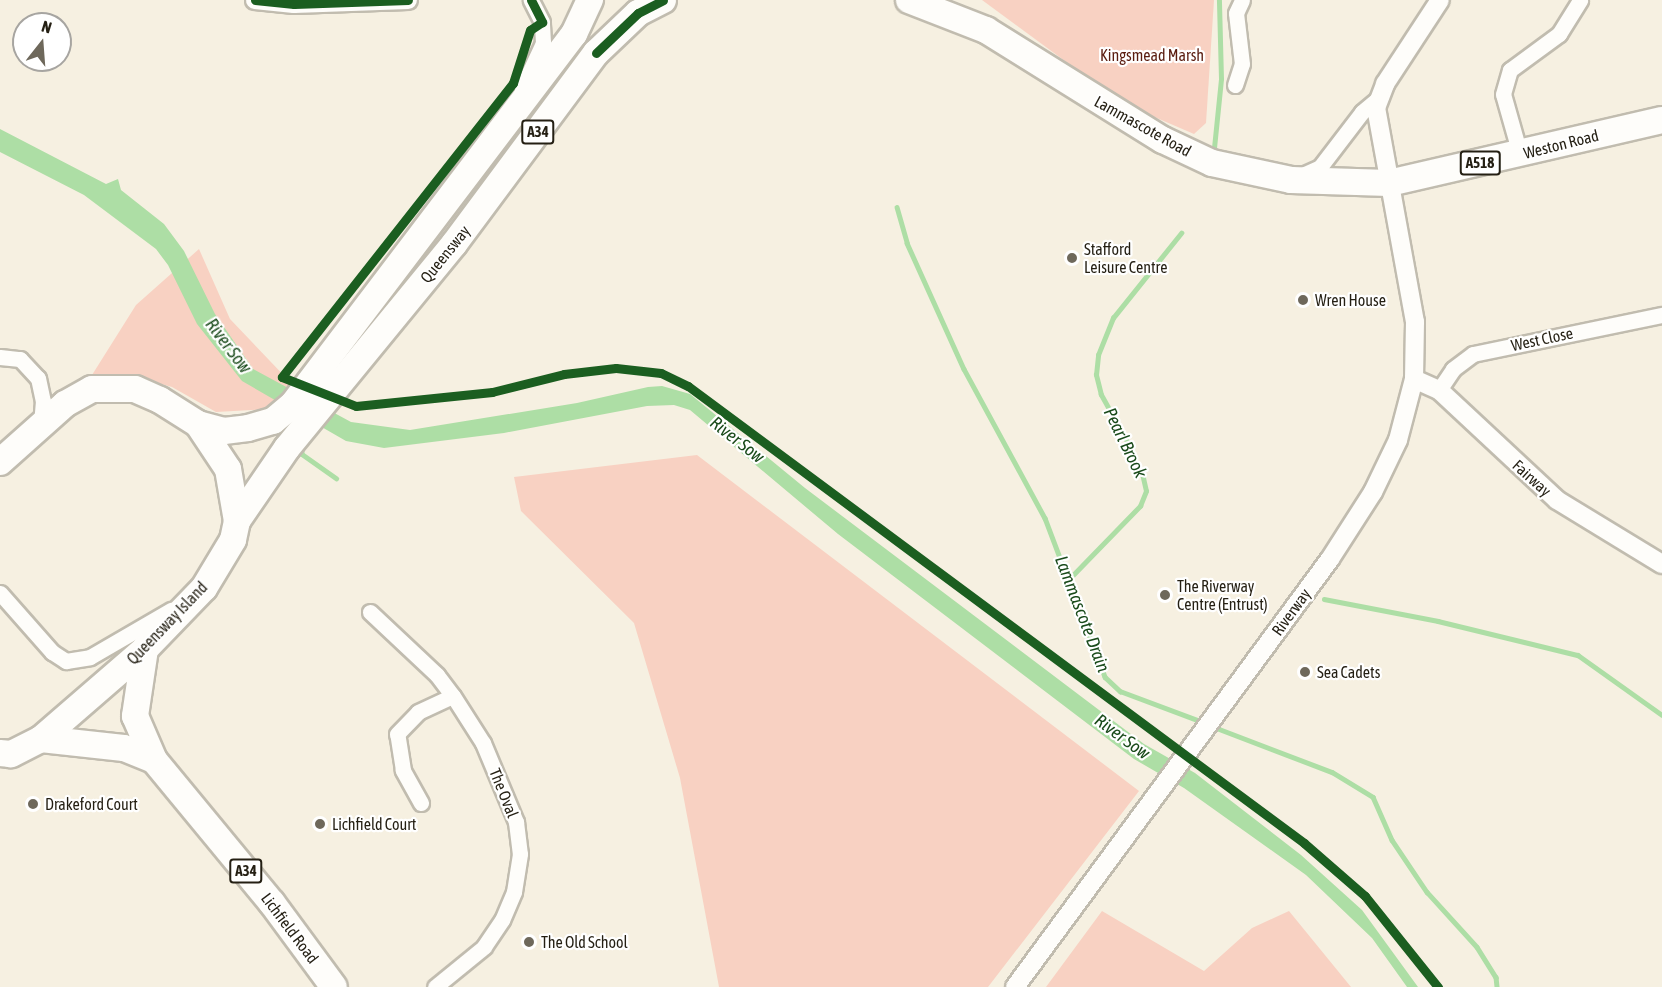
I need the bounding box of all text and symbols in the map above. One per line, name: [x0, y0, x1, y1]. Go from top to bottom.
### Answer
north arrow: [12, 12, 72, 72]
text: N: [40, 17, 54, 37]
park label: Kingsmead Marsh: [1100, 45, 1204, 65]
street label: Lammascote Road: [1091, 92, 1195, 160]
road number: A34: [520, 120, 556, 144]
street label: Weston Road: [1522, 125, 1600, 163]
road number: A518: [1459, 151, 1501, 175]
street label: Queensway: [416, 221, 474, 287]
place label: Stafford Leisure Centre: [1084, 239, 1168, 277]
marker: Stafford Leisure Centre: [1065, 251, 1079, 265]
place label: Wren House: [1315, 290, 1386, 310]
marker: Wren House: [1296, 293, 1310, 307]
water label: River Sow: [200, 314, 256, 378]
street label: West Close: [1509, 323, 1575, 355]
water label: Pearl Brook: [1099, 404, 1151, 482]
water label: River Sow: [706, 412, 768, 468]
street label: Fairway: [1509, 456, 1555, 500]
water label: Lammascote Drain: [1050, 553, 1114, 675]
place label: The Riverway Centre (Entrust): [1177, 576, 1268, 614]
street label: Queensway Island: [123, 578, 211, 668]
street label: Riverway: [1268, 585, 1314, 639]
marker: The Riverway Centre (Entrust): [1158, 588, 1172, 602]
place label: Sea Cadets: [1317, 662, 1380, 682]
marker: Sea Cadets: [1298, 665, 1312, 679]
water label: River Sow: [1090, 710, 1154, 764]
street label: The Oval: [485, 766, 523, 820]
place label: Drakeford Court: [45, 794, 138, 814]
marker: Drakeford Court: [26, 797, 40, 811]
place label: Lichfield Court: [332, 814, 416, 834]
marker: Lichfield Court: [313, 817, 327, 831]
road number: A34: [228, 859, 264, 883]
street label: Lichfield Road: [257, 889, 323, 967]
place label: The Old School: [541, 932, 628, 952]
marker: The Old School: [522, 935, 536, 949]

